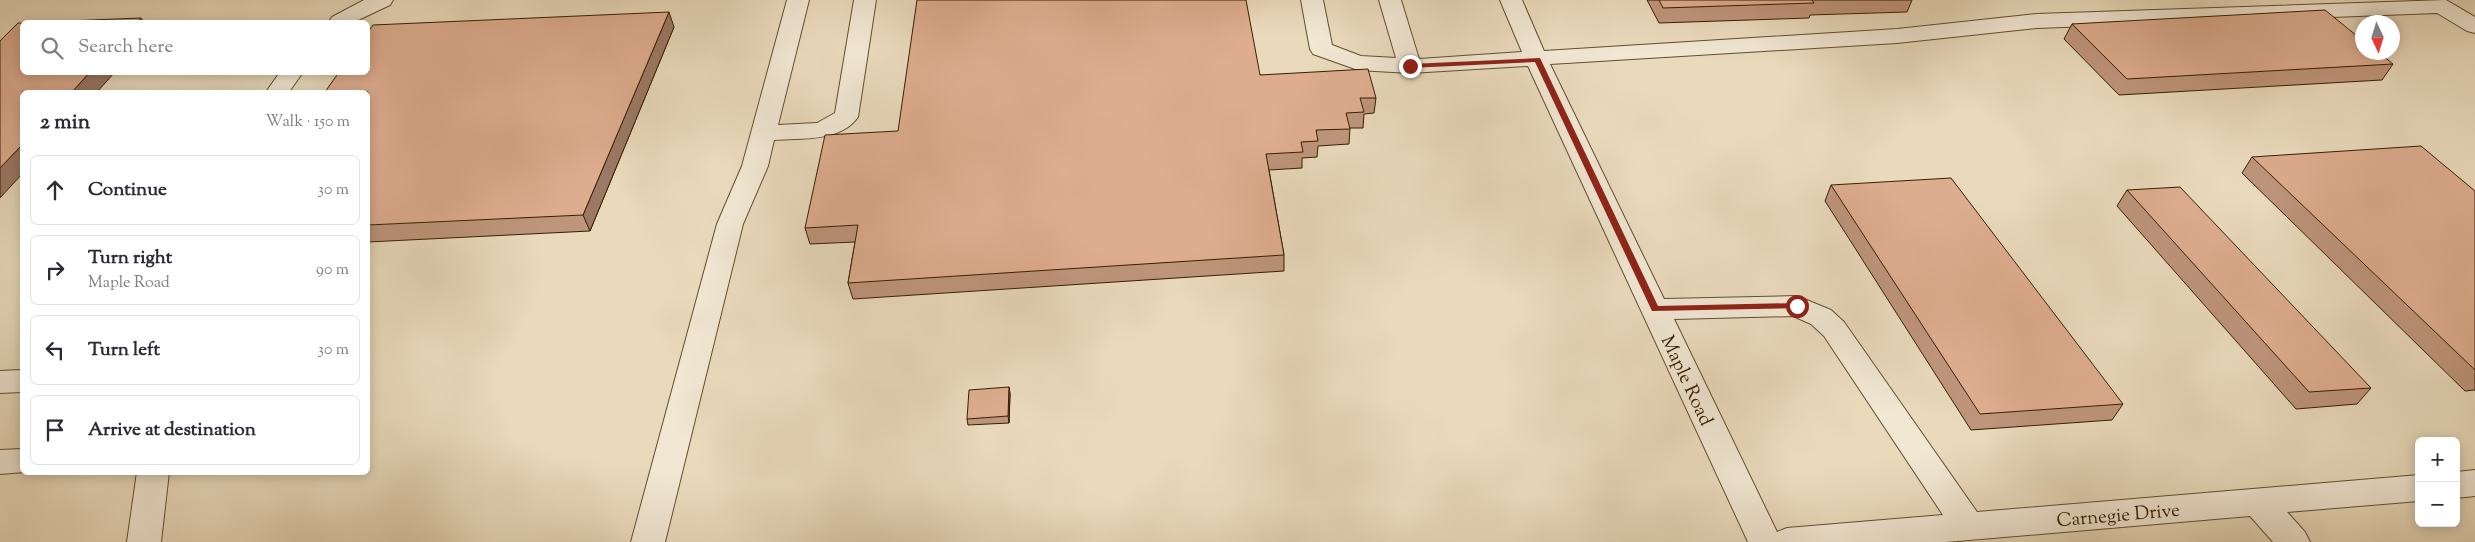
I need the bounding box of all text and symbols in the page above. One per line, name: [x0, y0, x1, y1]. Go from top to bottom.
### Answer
north arrow: [2355, 15, 2400, 60]
search box: [20, 20, 370, 75]
icon: search: [38, 34, 66, 62]
text: Search here: [78, 34, 173, 61]
route end: [1399, 55, 1422, 78]
text: 2 min: [40, 108, 90, 138]
text: Walk · 150 m: [266, 111, 350, 134]
icon: ahead: [41, 176, 69, 204]
text: Continue: [88, 177, 167, 204]
text: 30 m: [318, 179, 349, 202]
text: Turn right: [88, 245, 172, 272]
icon: right: [41, 256, 69, 284]
text: 90 m: [316, 259, 349, 282]
text: Maple Road: [88, 272, 170, 295]
route start: [1786, 295, 1809, 318]
street label: Maple Road: [1653, 331, 1719, 431]
icon: left: [41, 336, 69, 364]
text: Turn left: [88, 337, 160, 364]
text: 30 m: [318, 339, 349, 362]
icon: arrive: [41, 416, 69, 444]
text: Arrive at destination: [88, 417, 256, 444]
map controls: [2415, 437, 2460, 527]
button: +: [2415, 437, 2460, 482]
button: −: [2415, 482, 2460, 527]
street label: Carnegie Drive: [2055, 498, 2181, 535]

